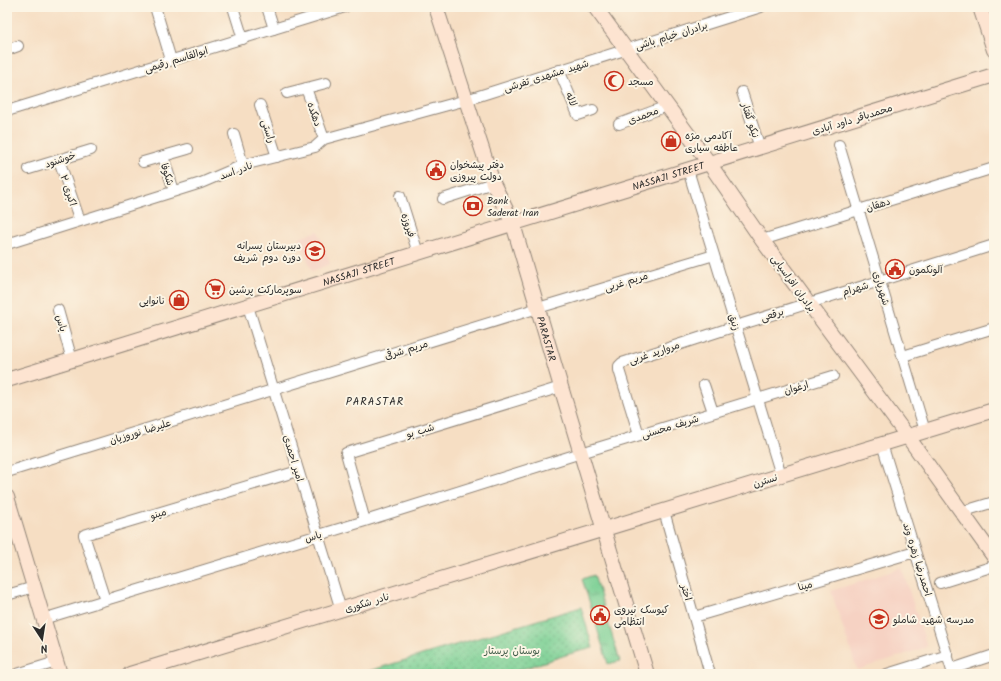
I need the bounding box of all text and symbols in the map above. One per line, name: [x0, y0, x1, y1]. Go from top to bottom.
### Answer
street label: برادران خیام باشی: [633, 17, 709, 55]
street label: ابوالقاسم رقیمی: [142, 43, 210, 77]
street label: شهید مشهدی تفرشی: [502, 55, 591, 97]
mosque icon: مسجد: [603, 70, 625, 92]
place label: مسجد: [628, 74, 654, 90]
street label: لاله: [561, 90, 581, 109]
street label: دهکده: [302, 100, 326, 129]
street label: نیکو گفتار: [737, 100, 763, 140]
street label: محمدباقر داود آبادی: [810, 100, 895, 140]
street label: محمدی: [626, 103, 661, 129]
street label: راستی: [257, 117, 279, 145]
place label: آکادمی مژه عاطفه سیاری: [685, 128, 738, 156]
shop icon: آکادمی مژه عاطفه سیاری: [660, 130, 682, 152]
street label: خوشنود: [43, 147, 78, 172]
street label: نادر اسد: [217, 157, 255, 184]
place label: دفتر پیشخوان دولت پیروزی: [450, 157, 504, 185]
street label: NASSAJI STREET: [630, 157, 708, 195]
public building icon: دفتر پیشخوان دولت پیروزی: [425, 159, 447, 181]
street label: شکوفا: [156, 161, 178, 188]
street label: اکبری ۲: [55, 172, 81, 208]
place label: Bank Saderat Iran: [487, 193, 539, 221]
street label: دهقان: [864, 194, 893, 216]
bank icon: Bank Saderat Iran: [462, 195, 484, 217]
street label: فیروزه: [397, 211, 419, 240]
place label: دبیرستان پسرانه دوره دوم شریف: [233, 238, 301, 266]
school or university icon: دبیرستان پسرانه دوره دوم شریف: [304, 240, 326, 262]
street label: برادران افراسیابی: [767, 252, 820, 316]
street label: NASSAJI STREET: [321, 253, 399, 291]
public building icon: آلونکمون: [884, 258, 906, 280]
place label: آلونکمون: [909, 262, 943, 278]
street label: مریم غربی: [603, 268, 650, 296]
street label: شهریاری: [868, 269, 894, 308]
street label: شهرام: [840, 277, 871, 301]
supermarket icon: سوپرمارکت پرشین: [204, 278, 226, 300]
place label: سوپرمارکت پرشین: [229, 282, 302, 298]
shop icon: نانوایی: [168, 289, 190, 311]
place label: نانوایی: [139, 293, 165, 309]
street label: برقعی: [759, 304, 786, 326]
street label: زنبق: [724, 312, 744, 333]
street label: یاس: [51, 313, 71, 334]
street label: PARASTAR: [532, 314, 560, 363]
street label: مریم شرقی: [383, 336, 430, 364]
street label: مروارید غربی: [627, 337, 682, 369]
street label: ارغوان: [782, 377, 811, 399]
district label: PARASTAR: [346, 393, 404, 411]
street label: شریف محسنی: [640, 411, 701, 443]
street label: علیرضا نوروزیان: [108, 415, 173, 449]
street label: شب بو: [403, 419, 437, 443]
street label: امیر احمدی: [278, 433, 308, 484]
street label: نسترن: [751, 470, 780, 492]
street label: مینو: [147, 504, 169, 524]
street label: احمدرضا زهره وند: [898, 521, 936, 598]
street label: یاس: [303, 527, 324, 547]
street label: مینا: [796, 576, 815, 596]
street label: اختر: [676, 581, 696, 602]
street label: نادر شکوری: [343, 589, 392, 617]
place label: کیوسک نیروی انتظامی: [614, 602, 669, 630]
public building icon: کیوسک نیروی انتظامی: [589, 604, 611, 626]
school or university icon: مدرسه شهید شاملو: [868, 608, 890, 630]
place label: مدرسه شهید شاملو: [892, 612, 974, 628]
north arrow: [22, 619, 62, 659]
text: N: [39, 638, 49, 657]
park label: بوستان پرستار: [483, 643, 540, 659]

